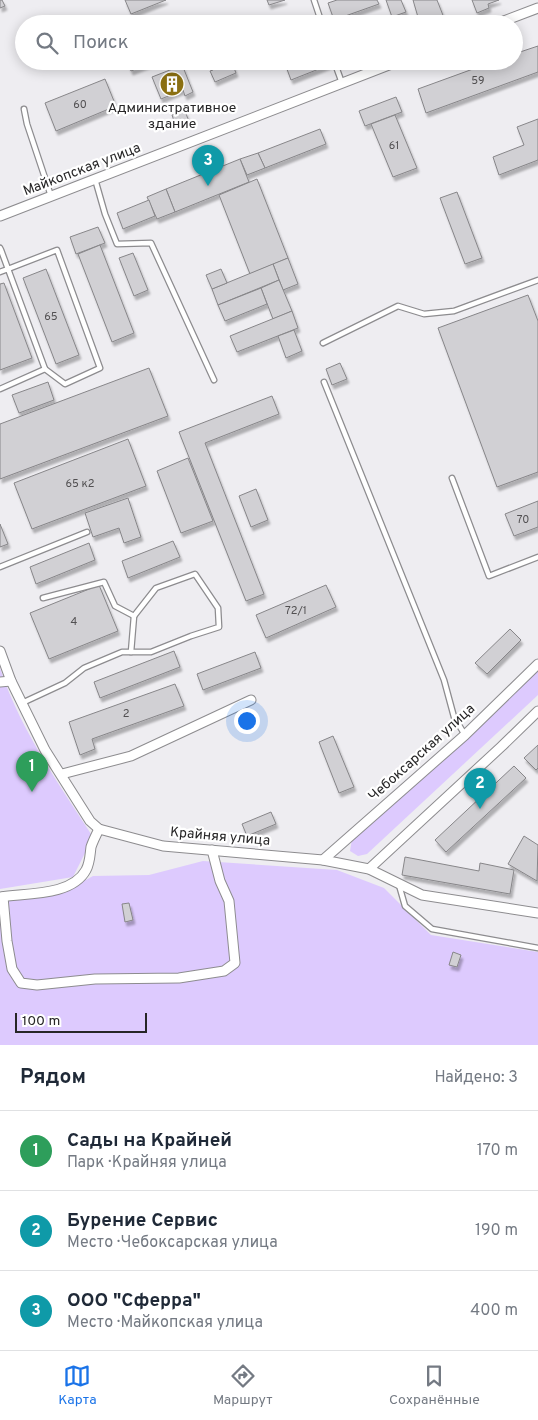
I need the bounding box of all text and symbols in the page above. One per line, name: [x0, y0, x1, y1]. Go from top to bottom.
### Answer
search box: [15, 15, 523, 70]
icon: search: [33, 29, 61, 57]
text: Поиск: [73, 31, 129, 55]
building icon: Административное здание: [159, 71, 185, 97]
house number: 59: [471, 74, 485, 88]
house number: 60: [73, 98, 87, 112]
place label: Административное здание: [108, 100, 236, 133]
house number: 61: [389, 139, 399, 153]
street label: Майкопская улица: [21, 140, 143, 200]
pin: 3: [192, 145, 224, 186]
house number: 65: [44, 310, 58, 324]
house number: 65 к2: [66, 477, 95, 491]
house number: 70: [517, 513, 529, 527]
house number: 72/1: [285, 604, 307, 618]
house number: 4: [71, 615, 78, 629]
street label: Чебоксарская улица: [365, 701, 479, 805]
house number: 2: [123, 707, 129, 721]
your location: [234, 708, 260, 734]
pin: 1: [16, 751, 48, 792]
pin: 2: [464, 768, 496, 809]
street label: Крайняя улица: [169, 824, 271, 850]
scale bar: [15, 1010, 148, 1033]
text: 100 m: [22, 1013, 60, 1030]
text: Рядом: [20, 1064, 86, 1091]
text: Найдено: 3: [434, 1068, 518, 1088]
text: Сады на Крайней: [67, 1129, 232, 1153]
text: 1: [33, 1141, 39, 1161]
text: 170 m: [477, 1141, 518, 1161]
text: Парк · Крайняя улица: [67, 1153, 227, 1173]
text: Бурение Сервис: [67, 1209, 218, 1233]
text: 2: [31, 1221, 41, 1241]
text: 190 m: [475, 1221, 518, 1241]
text: Место · Чебоксарская улица: [67, 1233, 278, 1253]
text: ООО "Сферра": [67, 1289, 201, 1313]
text: 3: [31, 1301, 41, 1321]
text: 400 m: [470, 1301, 518, 1321]
text: Место · Майкопская улица: [67, 1313, 263, 1333]
tab: Карта: [58, 1362, 97, 1409]
tab: Маршрут: [213, 1362, 273, 1409]
tab: Сохранённые: [389, 1362, 480, 1409]

